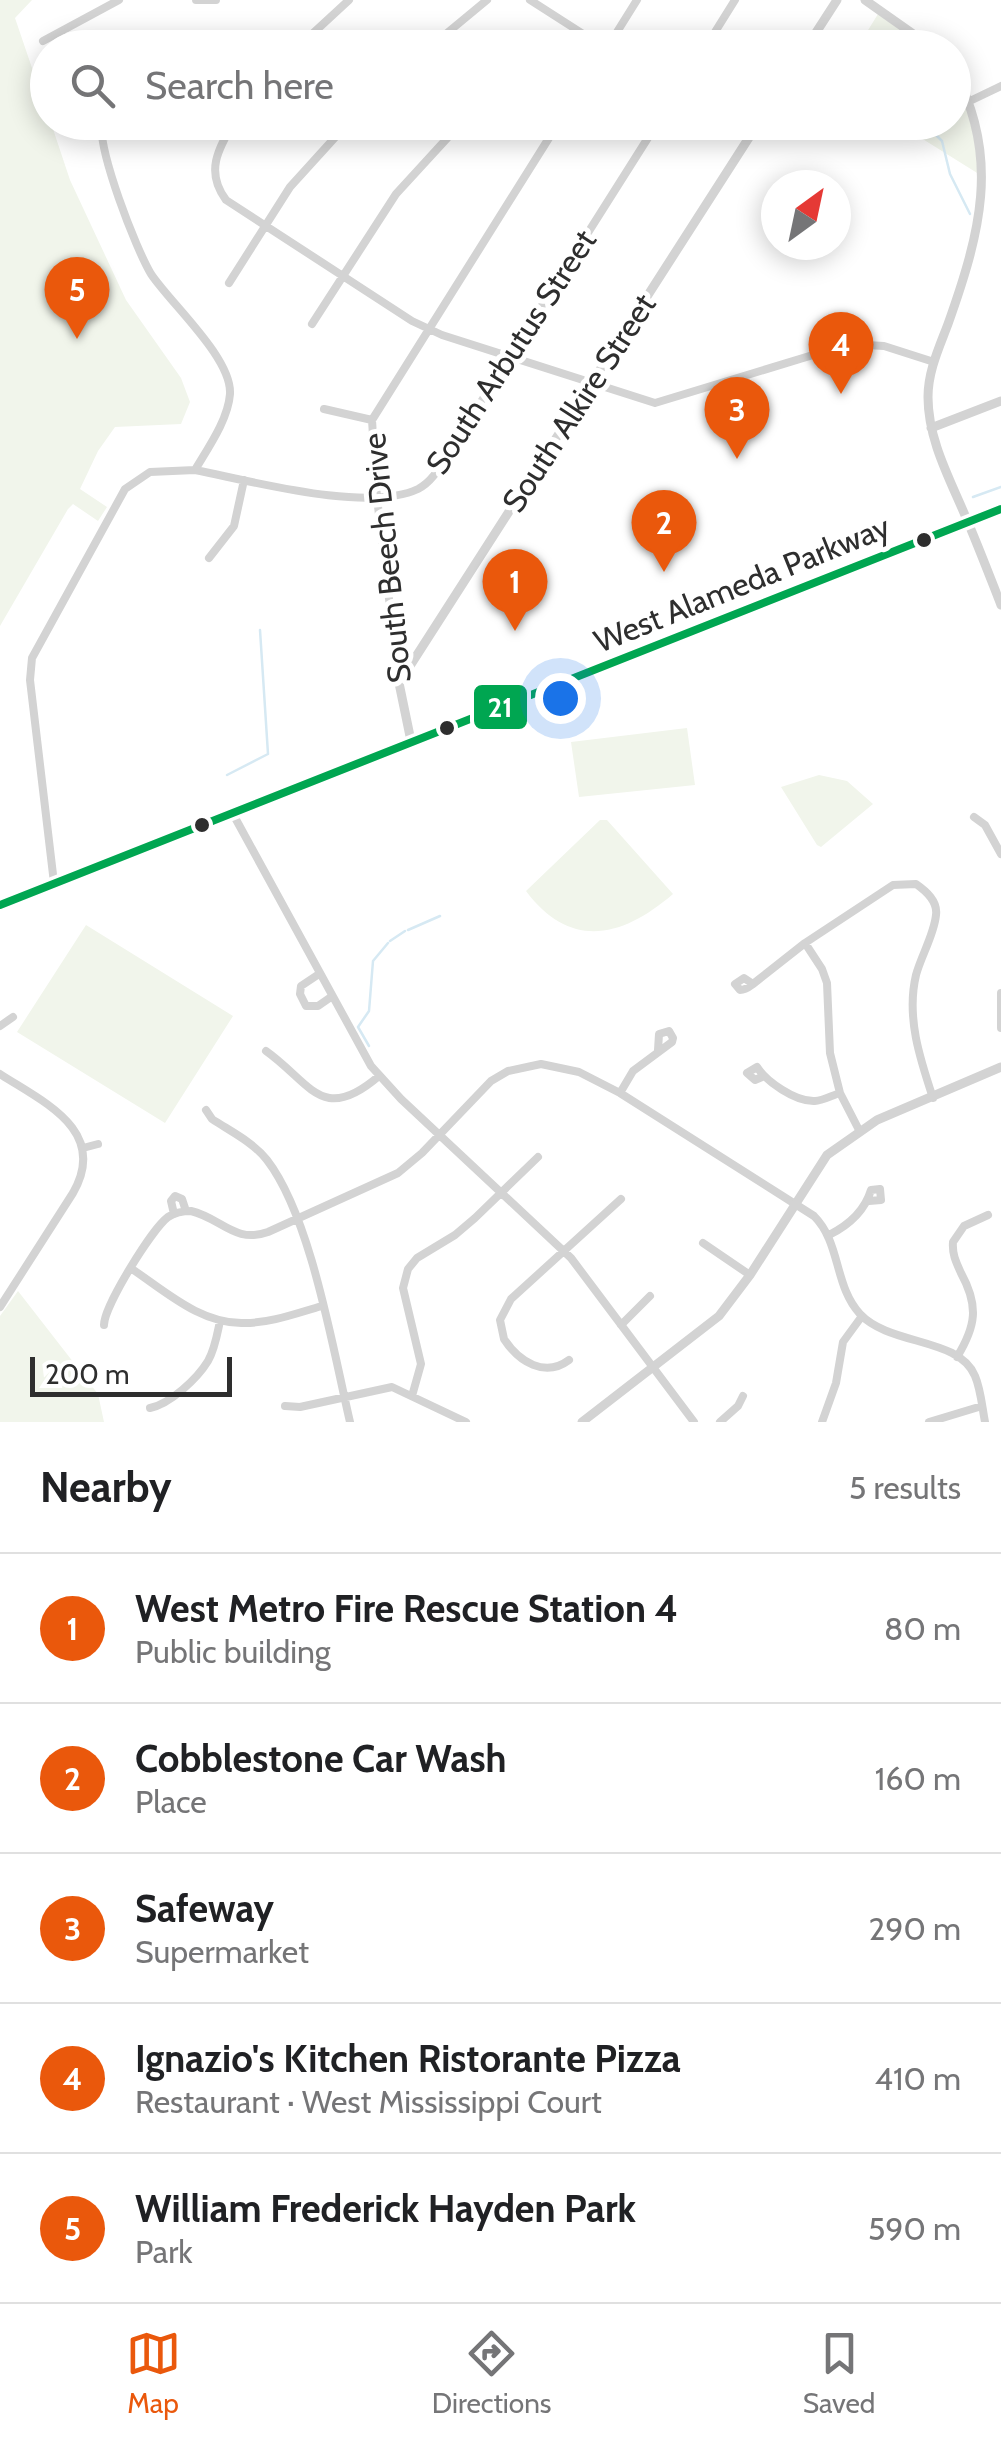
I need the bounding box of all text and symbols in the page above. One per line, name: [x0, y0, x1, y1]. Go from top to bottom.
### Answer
search box: [30, 30, 971, 140]
icon: search: [65, 58, 120, 113]
text: Search here: [145, 62, 334, 109]
north arrow: [761, 170, 851, 260]
street label: South Arbutus Street: [417, 222, 604, 481]
pin: 5: [44, 256, 110, 339]
street label: South Alkire Street: [494, 286, 664, 519]
pin: 4: [808, 312, 874, 394]
pin: 3: [704, 376, 770, 459]
street label: South Beech Drive: [354, 431, 419, 685]
pin: 2: [632, 490, 696, 572]
street label: West Alameda Parkway: [588, 506, 895, 661]
unlabelled marker: [914, 530, 934, 550]
pin: 1: [482, 548, 548, 631]
your location: [535, 673, 586, 724]
line badge: 21: [472, 683, 529, 731]
text: 21: [487, 690, 513, 724]
unlabelled marker: [437, 718, 457, 738]
unlabelled marker: [192, 815, 212, 835]
scale bar: [30, 1352, 232, 1396]
text: 200 m: [45, 1357, 130, 1391]
text: Nearby: [40, 1461, 172, 1513]
text: 5 results: [849, 1468, 961, 1507]
text: West Metro Fire Rescue Station 4: [135, 1585, 678, 1632]
text: 1: [67, 1609, 78, 1648]
text: 80 m: [884, 1609, 961, 1648]
text: Public building: [135, 1632, 331, 1671]
text: Cobblestone Car Wash: [135, 1735, 506, 1782]
text: 2: [64, 1759, 81, 1798]
text: 160 m: [875, 1759, 961, 1798]
text: Place: [135, 1782, 207, 1821]
text: Safeway: [135, 1885, 274, 1932]
text: 3: [64, 1909, 81, 1948]
text: 290 m: [868, 1909, 961, 1948]
text: Supermarket: [135, 1932, 309, 1971]
text: Ignazio's Kitchen Ristorante Pizza: [135, 2035, 681, 2082]
text: 4: [63, 2059, 82, 2098]
text: 410 m: [874, 2059, 961, 2098]
text: Restaurant · West Mississippi Court: [135, 2082, 602, 2121]
text: William Frederick Hayden Park: [135, 2185, 636, 2232]
text: 5: [64, 2209, 81, 2248]
text: 590 m: [868, 2209, 961, 2248]
text: Park: [135, 2232, 193, 2271]
tab: Map: [126, 2326, 181, 2420]
tab: Directions: [432, 2326, 551, 2420]
tab: Saved: [803, 2326, 875, 2420]

